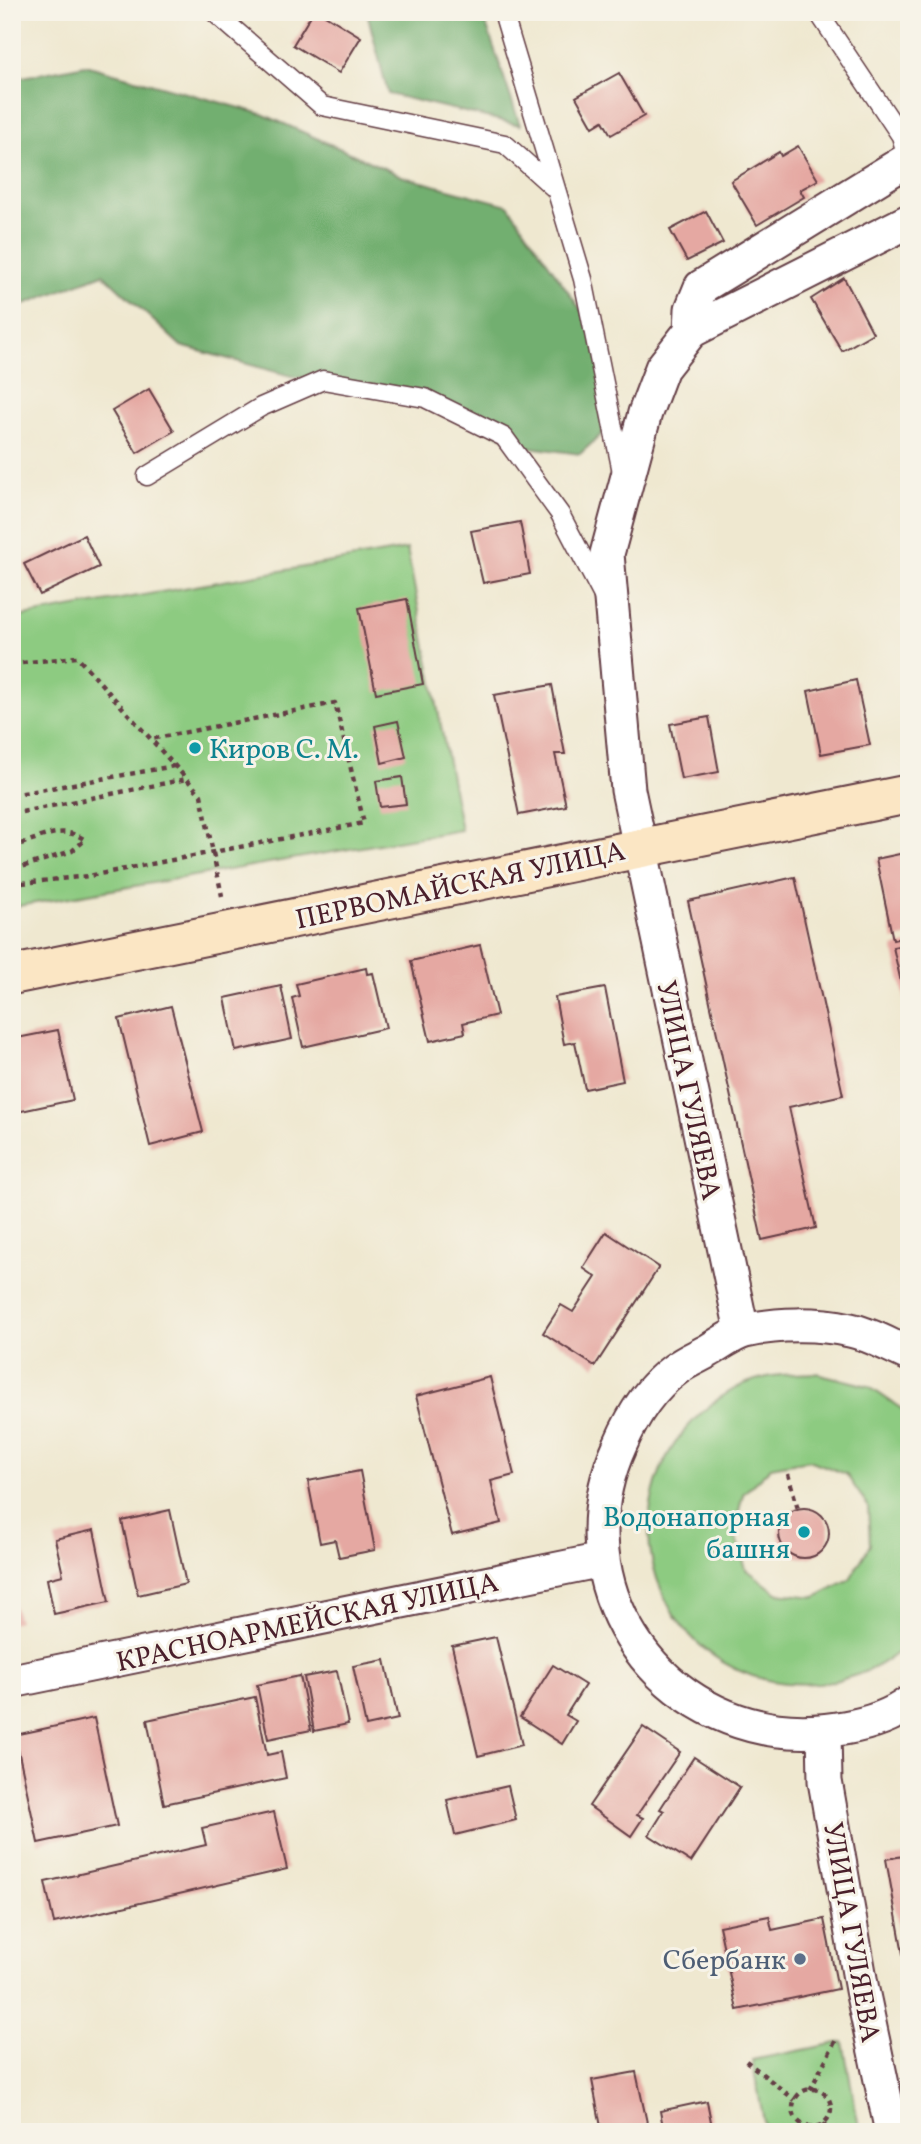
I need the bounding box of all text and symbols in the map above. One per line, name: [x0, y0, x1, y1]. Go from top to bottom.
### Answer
place label: Киров С. М.: [209, 731, 359, 770]
marker: Киров С. М.: [187, 740, 203, 756]
street label: ПЕРВОМАЙСКАЯ УЛИЦА: [292, 832, 629, 940]
street label: УЛИЦА ГУЛЯЕВА: [645, 977, 730, 1204]
place label: Водонапорная башня: [603, 1499, 790, 1570]
marker: Водонапорная башня: [796, 1524, 812, 1540]
street label: КРАСНОАРМЕЙСКАЯ УЛИЦА: [113, 1564, 502, 1683]
street label: УЛИЦА ГУЛЯЕВА: [812, 1819, 889, 2046]
place label: Сбербанк: [663, 1942, 786, 1981]
marker: Сбербанк: [792, 1951, 808, 1967]

